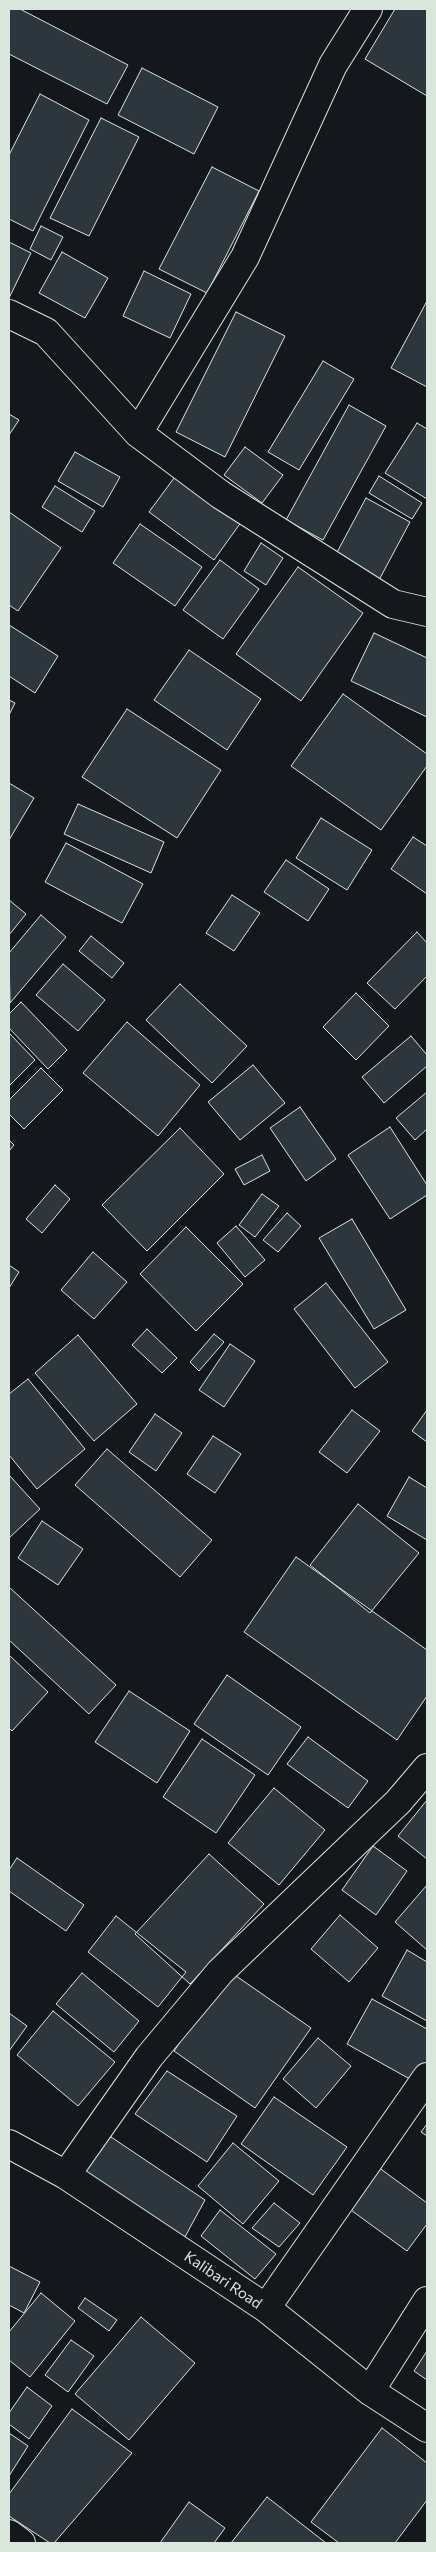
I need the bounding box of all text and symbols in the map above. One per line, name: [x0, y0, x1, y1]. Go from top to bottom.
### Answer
street label: Kalibari Road: [181, 2247, 265, 2313]

